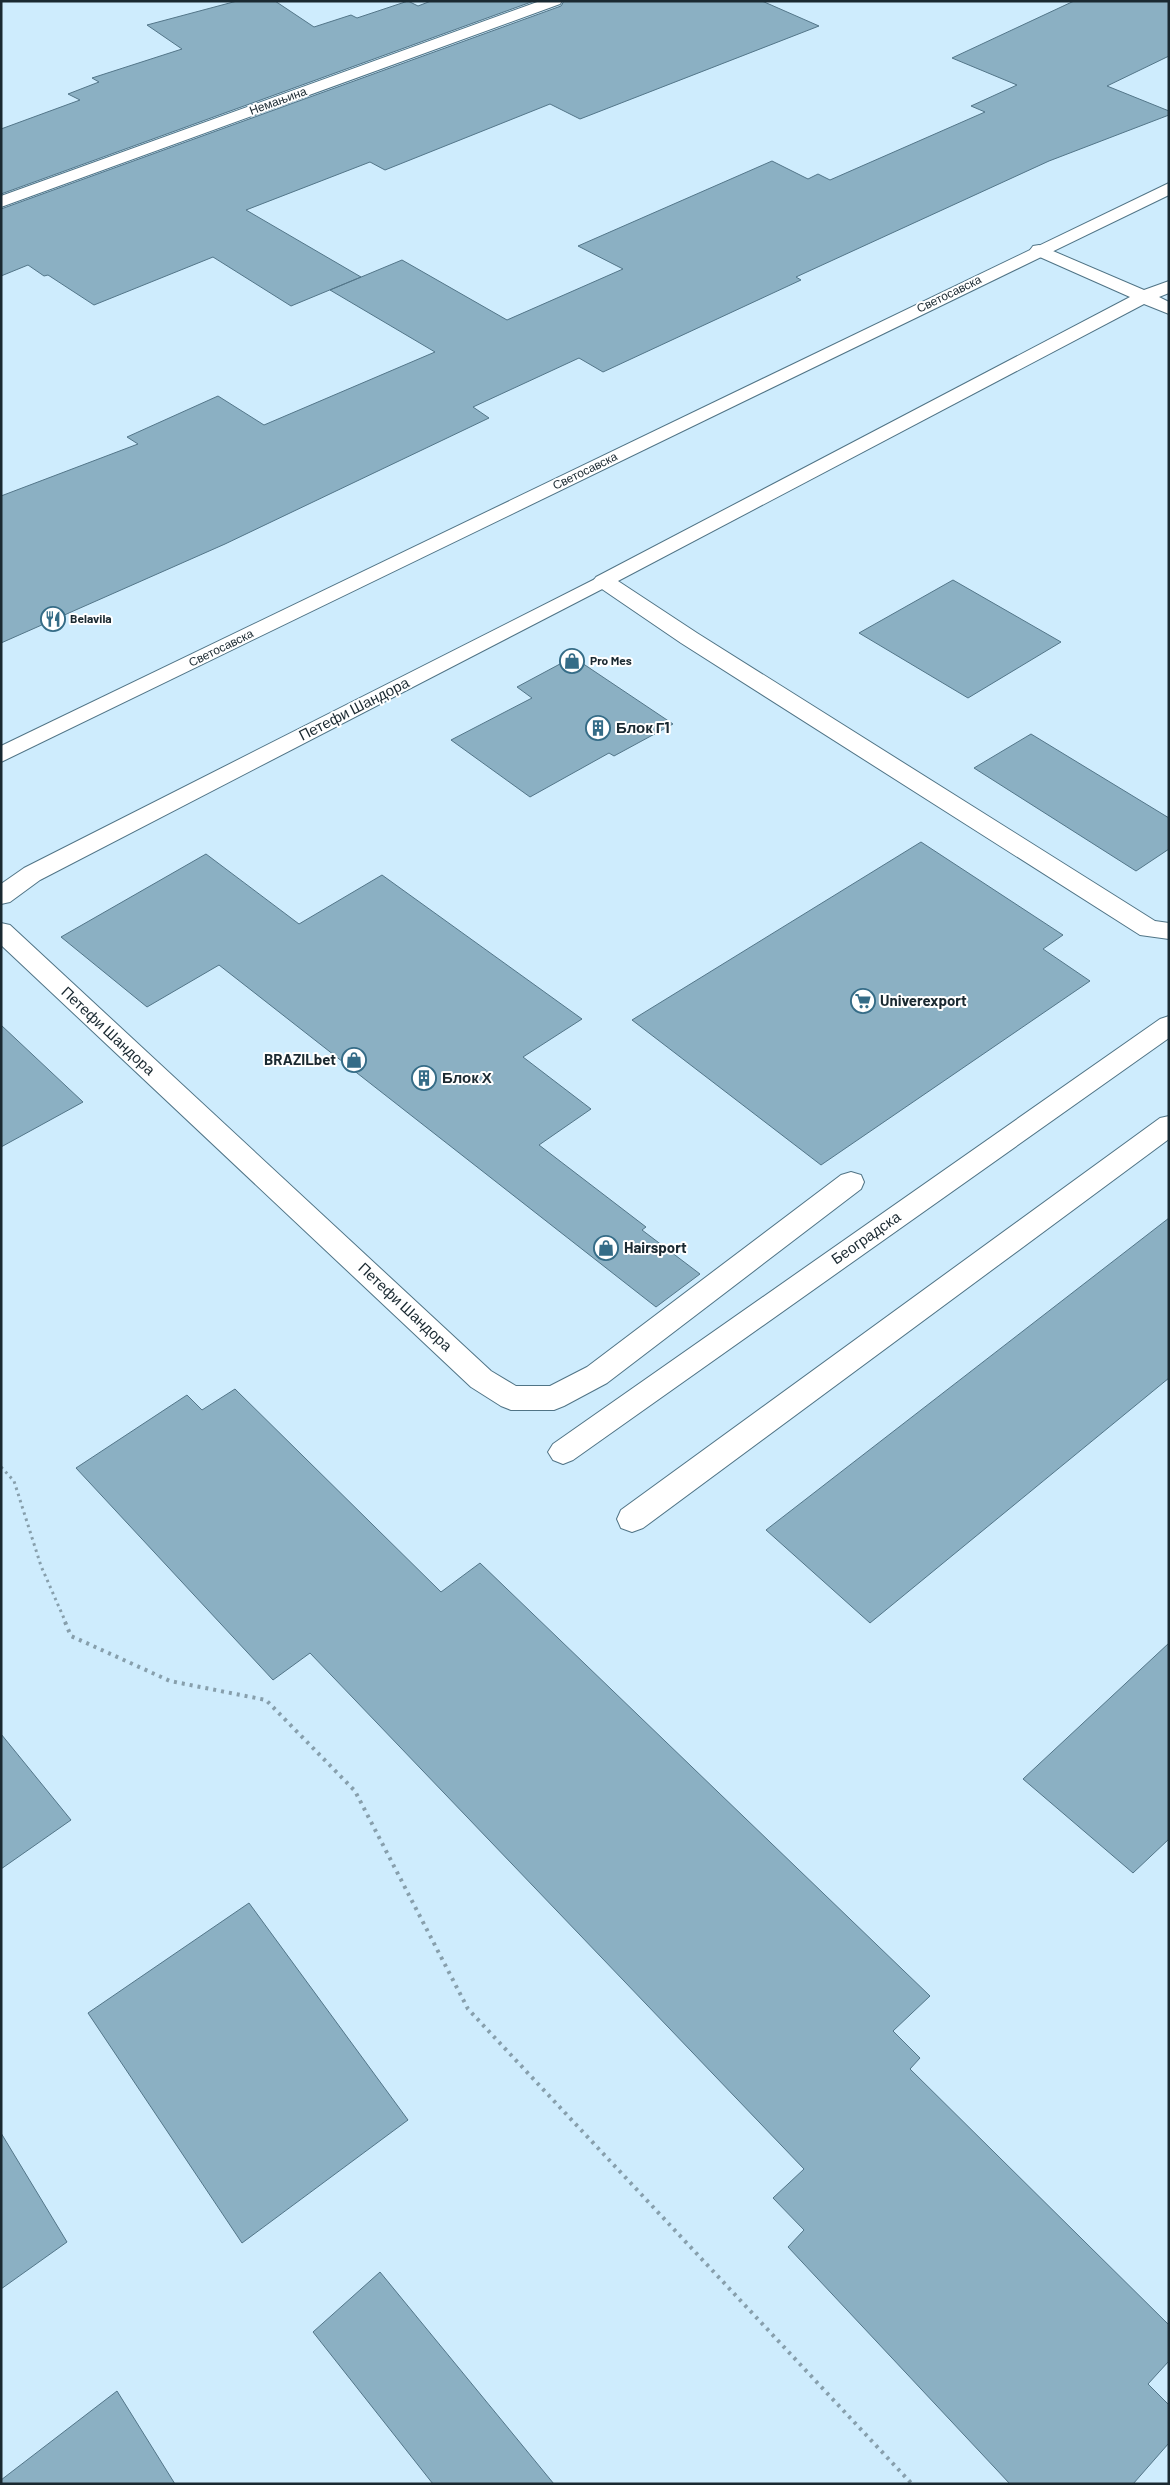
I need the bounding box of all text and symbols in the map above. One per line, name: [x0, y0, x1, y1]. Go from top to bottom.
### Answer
street label: Немањина: [247, 83, 309, 117]
street label: Светосавска: [914, 271, 984, 315]
street label: Светосавска: [550, 448, 620, 492]
restaurant icon: Belavila: [40, 606, 66, 632]
place label: Belavila: [70, 611, 112, 625]
street label: Светосавска: [186, 625, 256, 669]
shop icon: Pro Mes: [559, 648, 585, 674]
place label: Pro Mes: [590, 653, 632, 667]
street label: Петефи Шандора: [295, 672, 412, 744]
building icon: Блок Г1: [585, 715, 611, 741]
place label: Блок Г1: [616, 718, 670, 736]
street label: Петефи Шандора: [58, 982, 160, 1079]
supermarket icon: Univerexport: [850, 988, 876, 1014]
place label: Univerexport: [880, 991, 967, 1009]
shop icon: BRAZILbet: [341, 1047, 367, 1073]
place label: BRAZILbet: [264, 1050, 336, 1068]
building icon: Блок Х: [411, 1065, 437, 1091]
place label: Блок Х: [442, 1068, 492, 1086]
street label: Београдска: [827, 1206, 904, 1268]
shop icon: Hairsport: [593, 1235, 619, 1261]
place label: Hairsport: [624, 1238, 687, 1256]
street label: Петефи Шандора: [355, 1258, 457, 1355]

